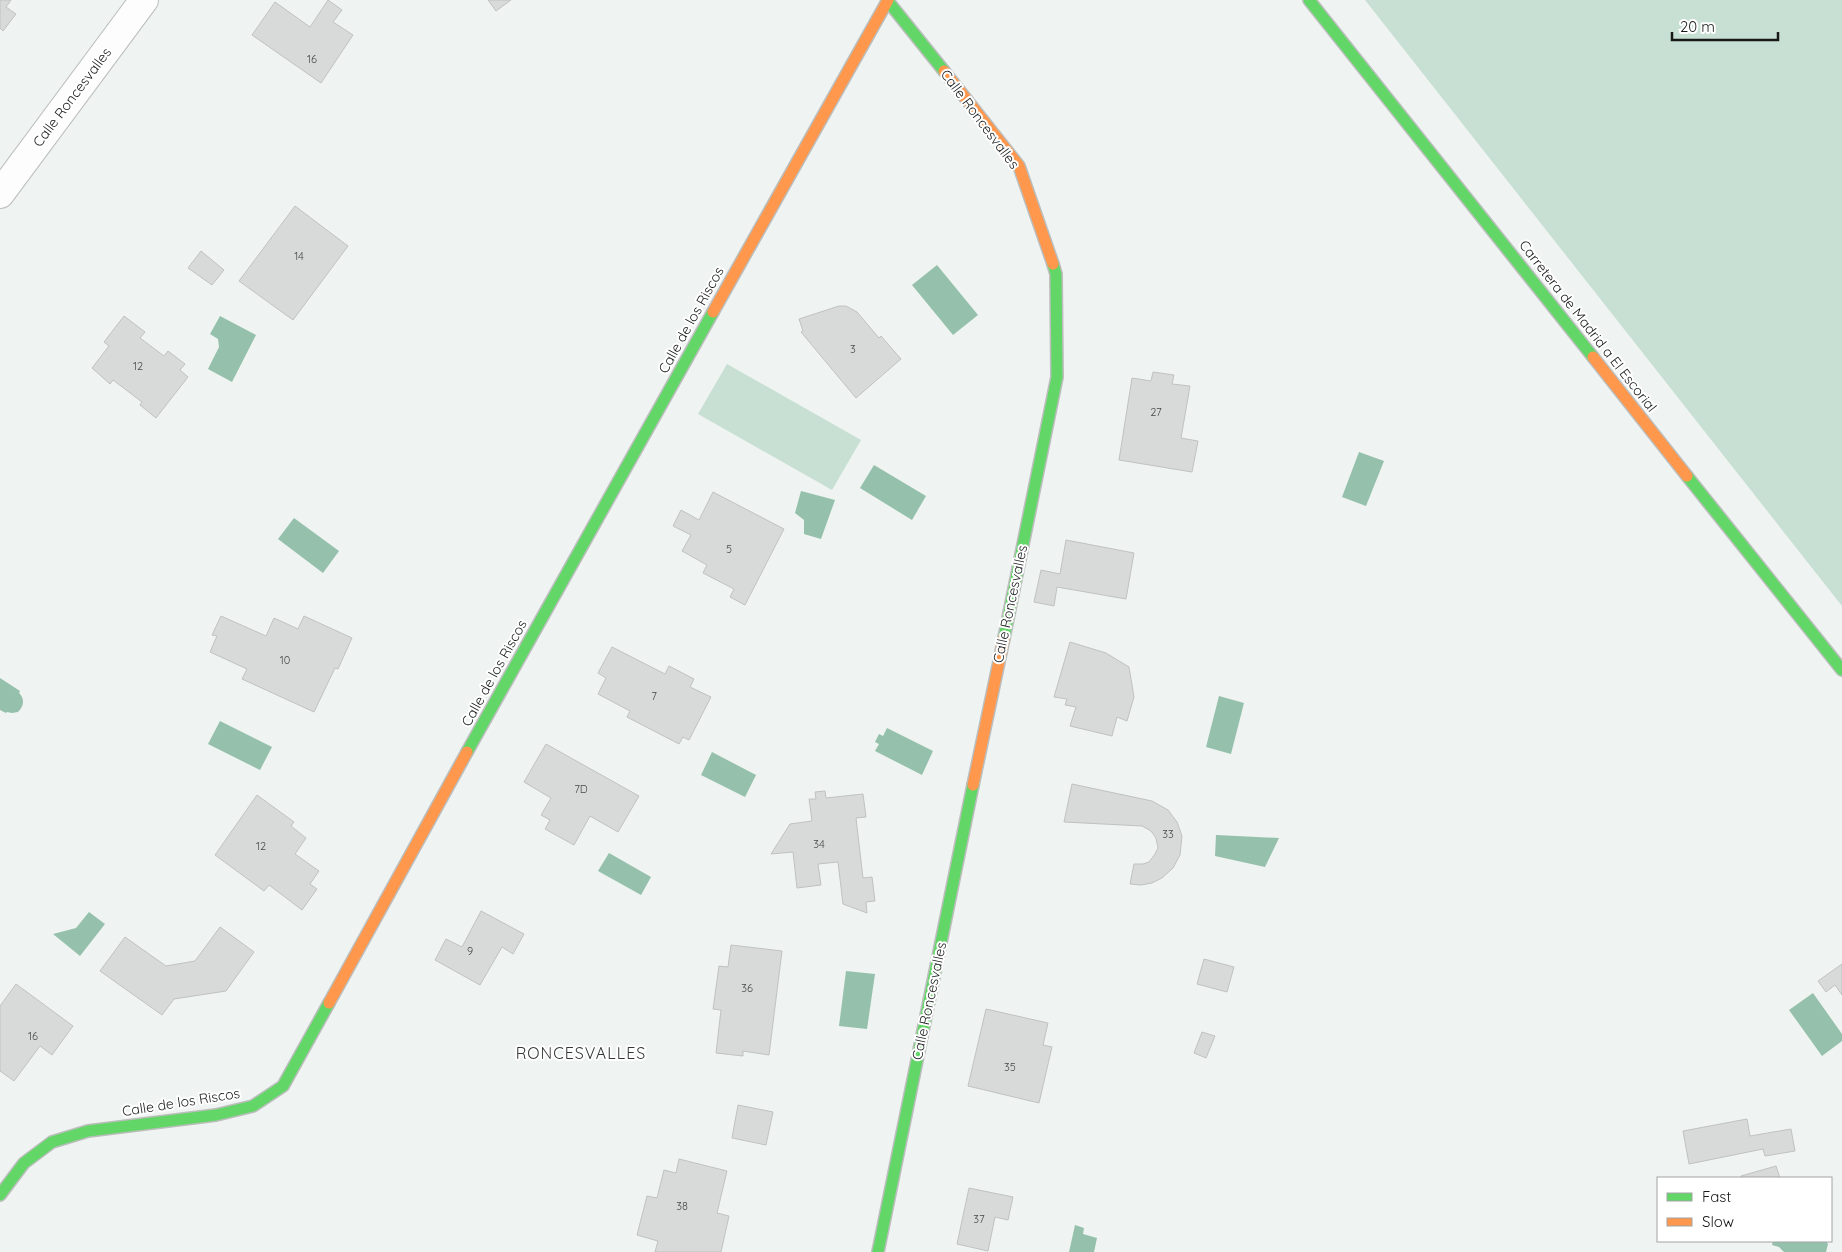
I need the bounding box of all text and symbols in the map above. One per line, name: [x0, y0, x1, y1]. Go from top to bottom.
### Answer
scale bar: [1672, 10, 1778, 42]
text: 20 m: [1680, 17, 1715, 36]
street label: Calle Roncesvalles: [29, 44, 115, 150]
house number: 16: [307, 52, 317, 66]
street label: Calle Roncesvalles: [937, 66, 1023, 172]
street label: Carretera de Madrid a El Escorial: [1515, 236, 1661, 416]
house number: 14: [294, 249, 304, 263]
street label: Calle de los Riscos: [654, 264, 728, 376]
house number: 3: [850, 342, 856, 356]
house number: 12: [133, 359, 143, 373]
house number: 27: [1150, 405, 1162, 419]
house number: 5: [726, 542, 732, 556]
street label: Calle Roncesvalles: [989, 543, 1031, 665]
street label: Calle de los Riscos: [457, 617, 531, 729]
house number: 10: [280, 653, 290, 667]
house number: 7: [651, 689, 657, 703]
house number: 7D: [574, 782, 588, 796]
house number: 33: [1162, 827, 1174, 841]
house number: 34: [813, 837, 825, 851]
house number: 12: [256, 839, 266, 853]
street label: Calle Roncesvalles: [908, 940, 950, 1062]
house number: 9: [467, 944, 473, 958]
house number: 36: [741, 981, 753, 995]
house number: 16: [28, 1029, 38, 1043]
district label: RONCESVALLES: [516, 1043, 646, 1063]
house number: 35: [1004, 1060, 1016, 1074]
street label: Calle de los Riscos: [121, 1084, 241, 1120]
legend: [1657, 1177, 1832, 1242]
text: Fast: [1702, 1187, 1731, 1206]
house number: 38: [676, 1199, 688, 1213]
house number: 37: [973, 1212, 985, 1226]
text: Slow: [1702, 1212, 1734, 1231]

